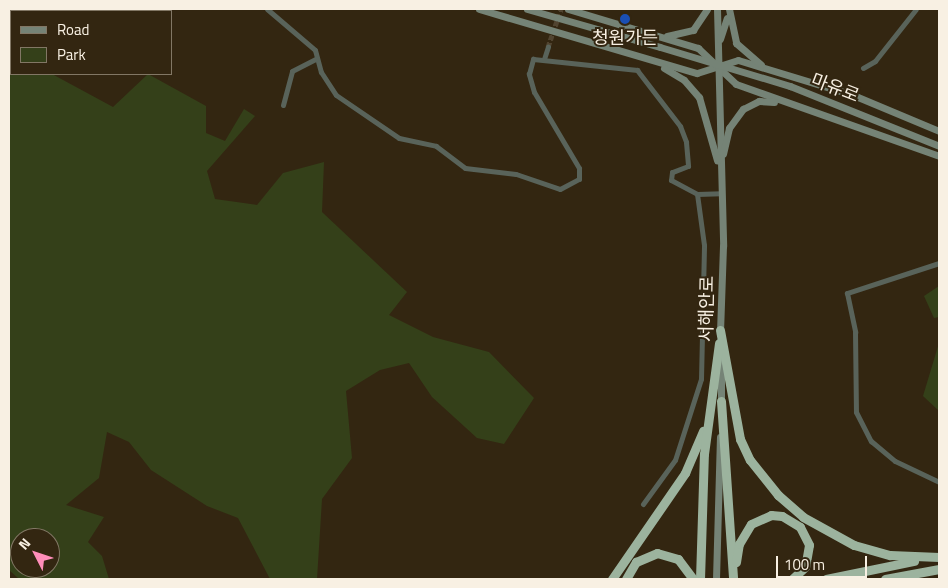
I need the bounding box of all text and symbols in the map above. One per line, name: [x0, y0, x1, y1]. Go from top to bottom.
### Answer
legend: [10, 10, 172, 75]
marker: 청원가든: [619, 13, 631, 25]
text: Road: [57, 18, 89, 41]
place label: 청원가든: [592, 27, 658, 49]
text: Park: [57, 43, 86, 66]
street label: 마유로: [808, 69, 862, 107]
street label: 서해안로: [696, 276, 718, 342]
north arrow: [10, 528, 60, 578]
text: N: [13, 533, 35, 554]
scale bar: [778, 546, 869, 578]
text: 100 m: [784, 553, 825, 576]

